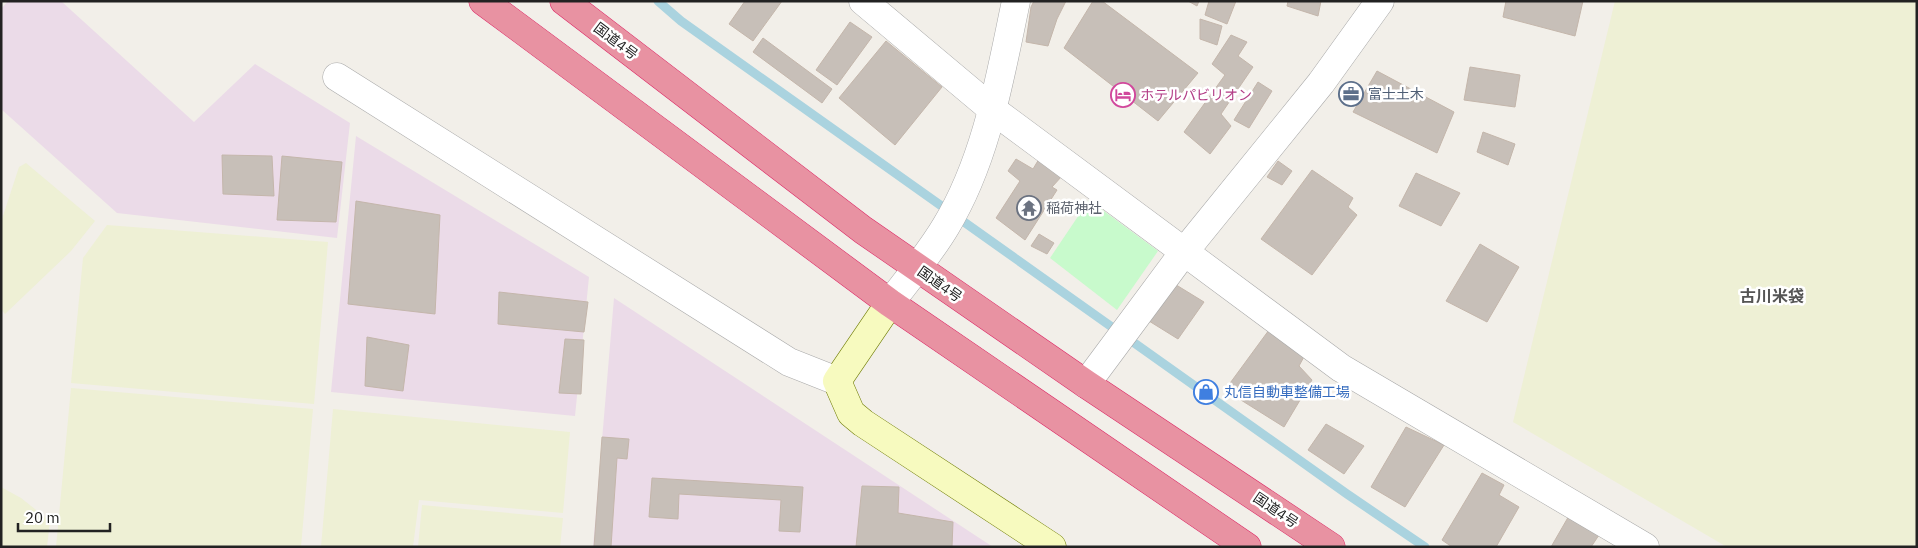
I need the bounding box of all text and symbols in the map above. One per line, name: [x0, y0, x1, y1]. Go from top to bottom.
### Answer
street label: 国道4号: [590, 19, 642, 63]
office icon: 富士土木: [1338, 81, 1364, 107]
hotel icon: ホテルパビリオン: [1110, 82, 1136, 108]
place label: 富士土木: [1368, 85, 1424, 103]
place label: ホテルパビリオン: [1140, 86, 1252, 104]
temple icon: 稲荷神社: [1016, 195, 1042, 221]
place label: 稲荷神社: [1046, 199, 1102, 217]
street label: 国道4号: [914, 262, 966, 306]
district label: 古川米袋: [1740, 286, 1804, 306]
shop icon: 丸信自動車整備工場: [1193, 379, 1219, 405]
place label: 丸信自動車整備工場: [1224, 383, 1350, 401]
street label: 国道4号: [1250, 488, 1302, 532]
scale bar: [18, 500, 110, 532]
text: 20 m: [25, 508, 60, 527]

